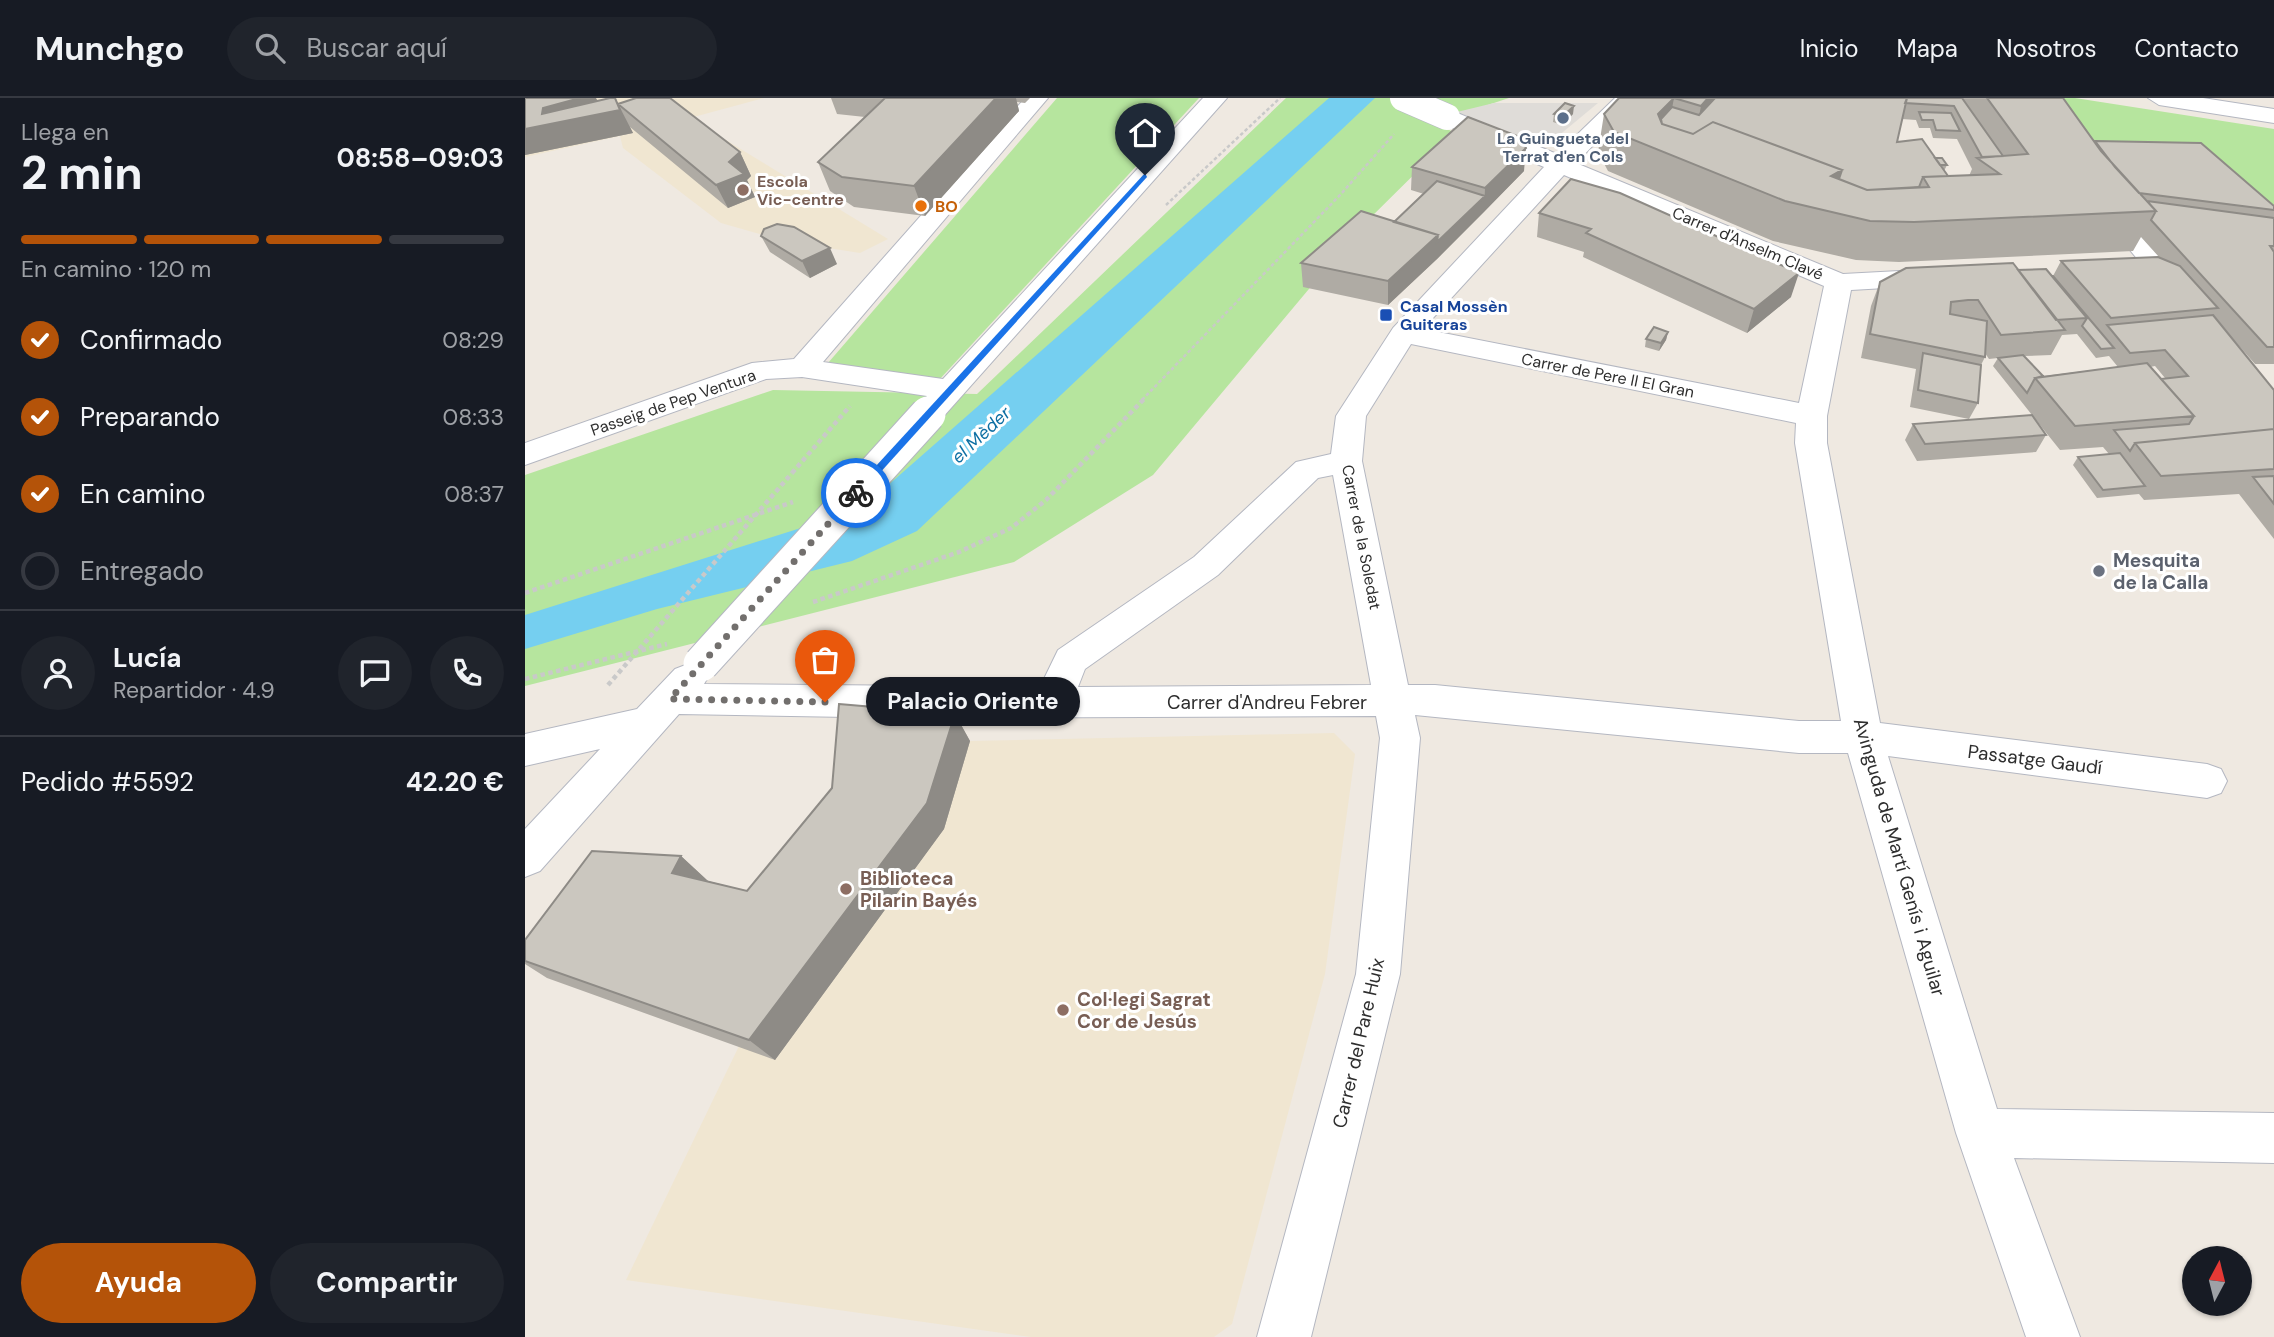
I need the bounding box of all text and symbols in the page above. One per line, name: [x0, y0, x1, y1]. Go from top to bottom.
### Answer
search box: [227, 17, 717, 80]
text: Munchgo: [35, 27, 185, 70]
icon: search: [251, 29, 289, 67]
text: Buscar aquí: [307, 31, 447, 65]
text: Inicio: [1800, 33, 1859, 64]
text: Mapa: [1897, 33, 1958, 64]
text: Nosotros: [1996, 33, 2097, 64]
text: Contacto: [2135, 33, 2239, 64]
pin: [1115, 103, 1175, 175]
marker: La Guingueta del Terrat d'en Cols: [1555, 110, 1571, 126]
icon: home: [1126, 114, 1164, 152]
text: Llega en: [21, 117, 109, 147]
place label: La Guingueta del Terrat d'en Cols: [1497, 128, 1629, 167]
text: 08:58–09:03: [337, 141, 504, 175]
text: 2 min: [21, 143, 143, 203]
place label: Escola Vic-centre: [757, 171, 844, 210]
marker: Escola Vic-centre: [735, 182, 751, 198]
place label: BO: [935, 196, 958, 217]
marker: BO: [913, 198, 929, 214]
street label: Carrer d'Anselm Clavé: [1669, 202, 1827, 285]
text: En camino · 120 m: [21, 254, 211, 284]
place label: Casal Mossèn Guiteras: [1400, 296, 1508, 335]
marker: Casal Mossèn Guiteras: [1378, 307, 1394, 323]
icon: check: [21, 321, 59, 359]
text: Confirmado: [80, 323, 222, 357]
text: 08:29: [442, 325, 504, 355]
street label: Carrer de Pere II El Gran: [1520, 348, 1696, 403]
street label: Passeig de Pep Ventura: [588, 364, 759, 441]
icon: check: [21, 398, 59, 436]
text: Preparando: [80, 400, 220, 434]
water label: el Mèder: [946, 400, 1017, 469]
text: 08:33: [442, 402, 504, 432]
courier: [821, 458, 891, 528]
street label: Carrer de la Soledat: [1337, 463, 1386, 611]
icon: bike: [837, 474, 875, 512]
icon: check: [21, 475, 59, 513]
text: En camino: [80, 477, 205, 511]
text: 08:37: [444, 479, 504, 509]
place label: Mesquita de la Calla: [2113, 548, 2208, 595]
text: Entregado: [80, 554, 204, 588]
marker: Mesquita de la Calla: [2091, 563, 2107, 579]
pin: [795, 630, 855, 702]
button: person: [21, 636, 95, 710]
button: chat: [338, 636, 412, 710]
button: phone: [430, 636, 504, 710]
text: Lucía: [113, 641, 181, 675]
icon: bag: [806, 641, 844, 679]
text: Repartidor · 4.9: [113, 675, 275, 705]
callout: Palacio Oriente: [867, 678, 1081, 726]
text: Palacio Oriente: [887, 686, 1059, 716]
street label: Carrer d'Andreu Febrer: [1167, 690, 1367, 715]
street label: Avinguda de Martí Genís i Aguilar: [1848, 715, 1951, 999]
street label: Passatge Gaudí: [1966, 739, 2104, 780]
text: Pedido #5592: [21, 765, 194, 799]
text: 42.20 €: [406, 765, 504, 799]
place label: Biblioteca Pilarin Bayés: [860, 866, 977, 913]
marker: Biblioteca Pilarin Bayés: [838, 881, 854, 897]
street label: Carrer del Pare Huix: [1327, 955, 1390, 1131]
place label: Col·legi Sagrat Cor de Jesús: [1077, 987, 1211, 1034]
marker: Col·legi Sagrat Cor de Jesús: [1055, 1002, 1071, 1018]
button: Ayuda: [21, 1243, 256, 1323]
button: Compartir: [270, 1243, 504, 1323]
north arrow: [2182, 1246, 2252, 1316]
map controls: [2182, 1246, 2252, 1316]

